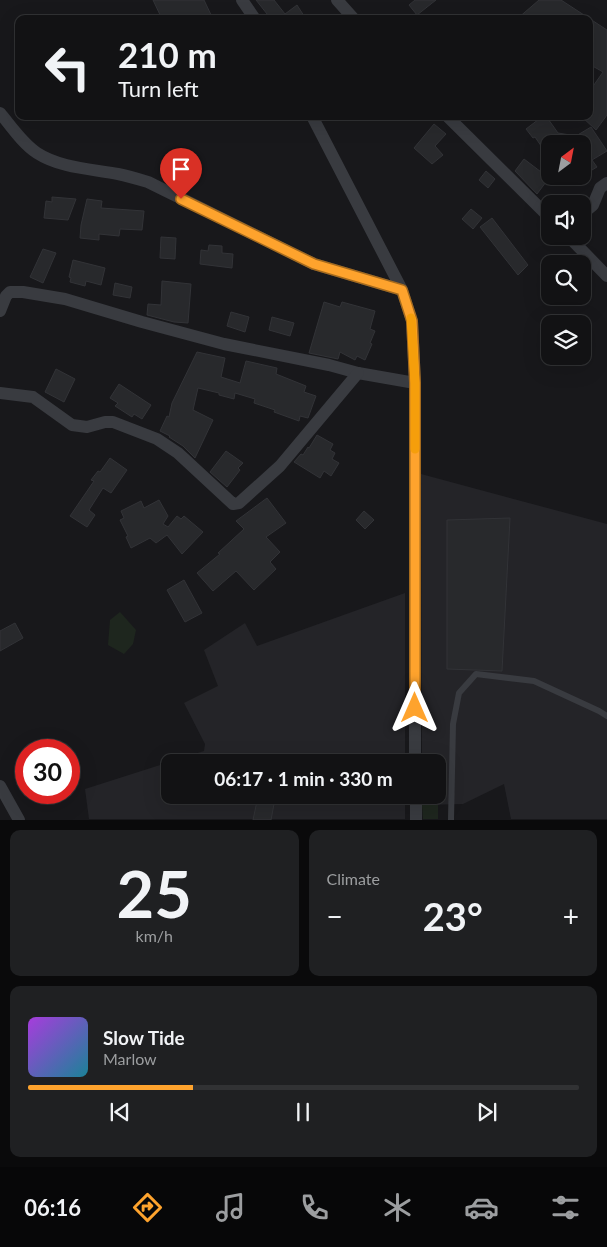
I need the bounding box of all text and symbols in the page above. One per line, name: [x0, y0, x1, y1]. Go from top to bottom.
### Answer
text: 210 m: [118, 33, 217, 75]
icon: left: [35, 35, 100, 100]
text: Turn left: [118, 75, 199, 102]
north arrow: [541, 135, 591, 185]
map controls: [541, 135, 591, 365]
pin: [160, 148, 202, 199]
icon: arrive: [167, 155, 195, 183]
button: sound: [541, 195, 591, 245]
button: search: [541, 255, 591, 305]
button: layers: [541, 315, 591, 365]
position arrow: [388, 681, 440, 733]
speed limit sign: 30: [15, 739, 80, 804]
text: 06:17 · 1 min · 330 m: [214, 767, 393, 790]
text: 25: [117, 854, 192, 932]
text: Climate: [327, 869, 380, 888]
text: 23°: [423, 893, 483, 939]
text: −: [327, 899, 343, 933]
text: +: [563, 899, 579, 933]
text: km/h: [136, 926, 173, 945]
text: Slow Tide: [103, 1026, 185, 1049]
text: Marlow: [103, 1049, 157, 1068]
icon: previous: [106, 1098, 134, 1126]
icon: pause: [289, 1098, 317, 1126]
icon: next: [473, 1098, 501, 1126]
icon: directions: [130, 1190, 165, 1225]
icon: music: [213, 1190, 248, 1225]
icon: phone: [297, 1190, 332, 1225]
icon: climate: [380, 1190, 415, 1225]
icon: car: [464, 1190, 499, 1225]
icon: filters: [548, 1190, 583, 1225]
text: 06:16: [24, 1194, 81, 1221]

